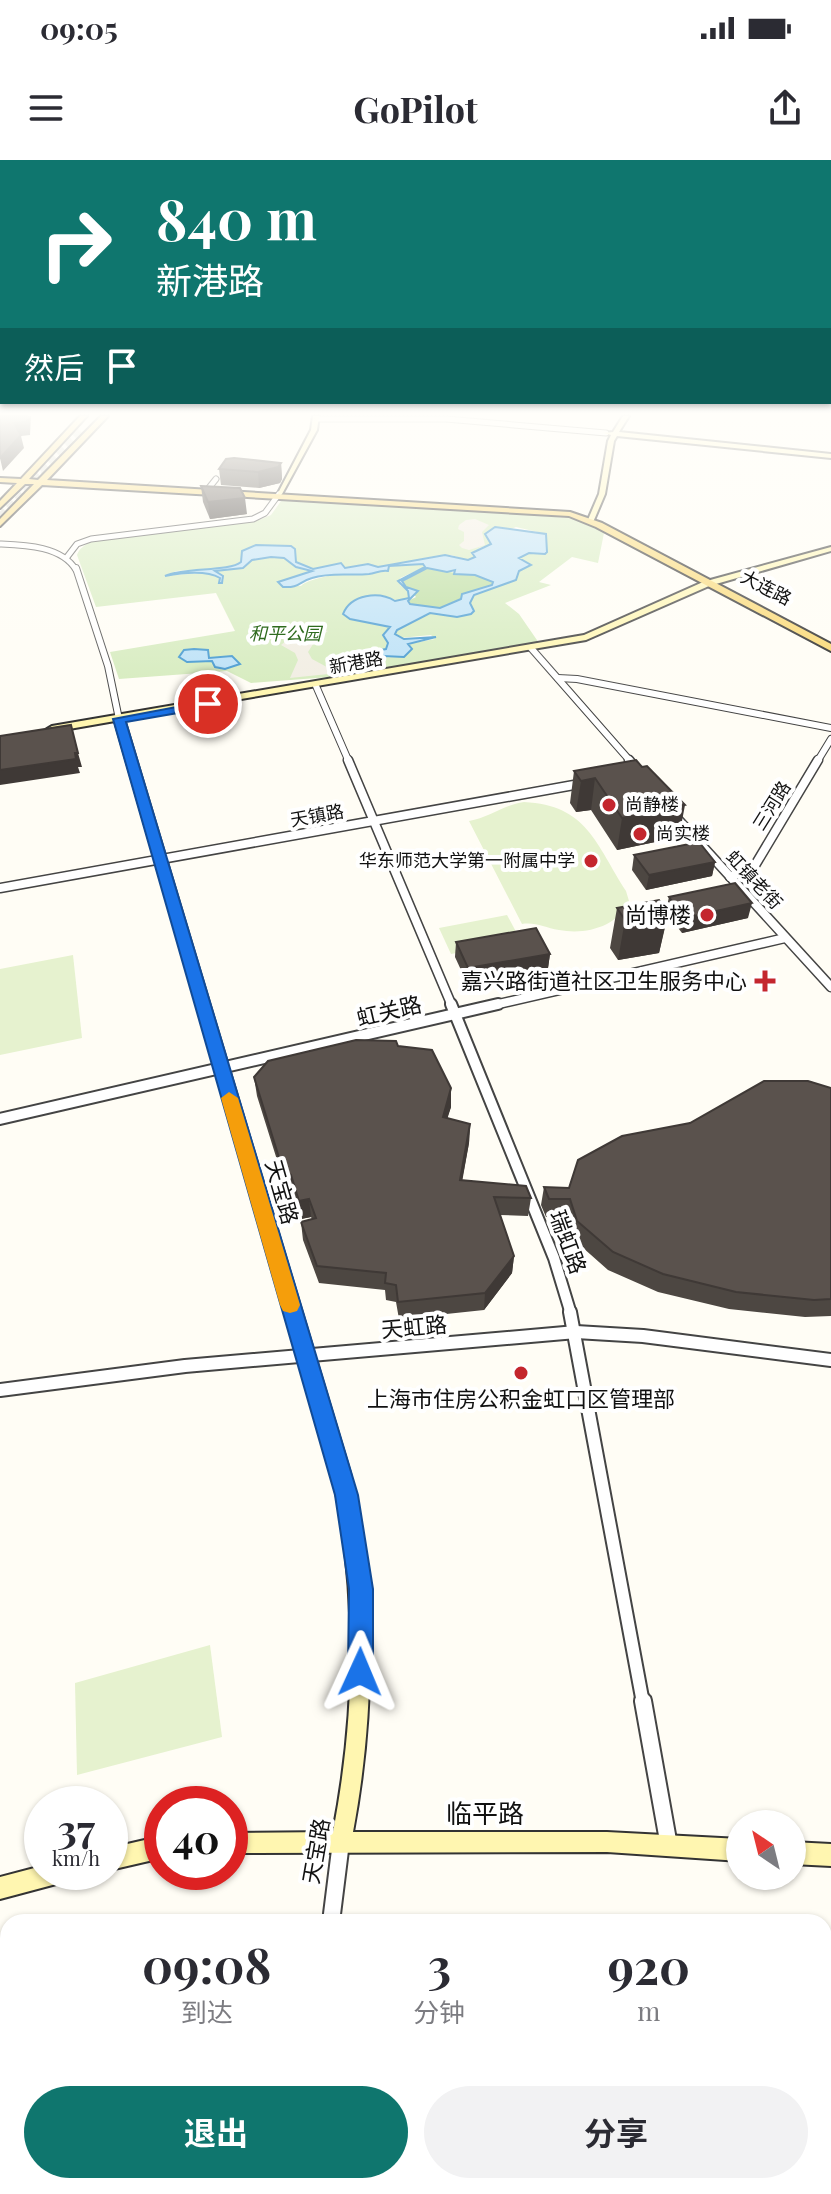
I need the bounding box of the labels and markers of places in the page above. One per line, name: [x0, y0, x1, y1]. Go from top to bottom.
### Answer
pin: [174, 670, 242, 738]
place label: 尚静楼: [625, 792, 679, 816]
marker: 尚静楼: [600, 796, 618, 814]
place label: 尚实楼: [656, 821, 710, 845]
marker: 尚实楼: [631, 825, 649, 843]
place label: 华东师范大学第一附属中学: [359, 848, 575, 872]
marker: 华东师范大学第一附属中学: [582, 852, 600, 870]
place label: 尚博楼: [625, 899, 691, 929]
marker: 尚博楼: [698, 906, 716, 924]
place label: 嘉兴路街道社区卫生服务中心: [461, 965, 747, 995]
marker: 嘉兴路街道社区卫生服务中心: [754, 970, 776, 992]
marker: 上海市住房公积金虹口区管理部: [512, 1364, 530, 1382]
place label: 上海市住房公积金虹口区管理部: [367, 1383, 675, 1413]

